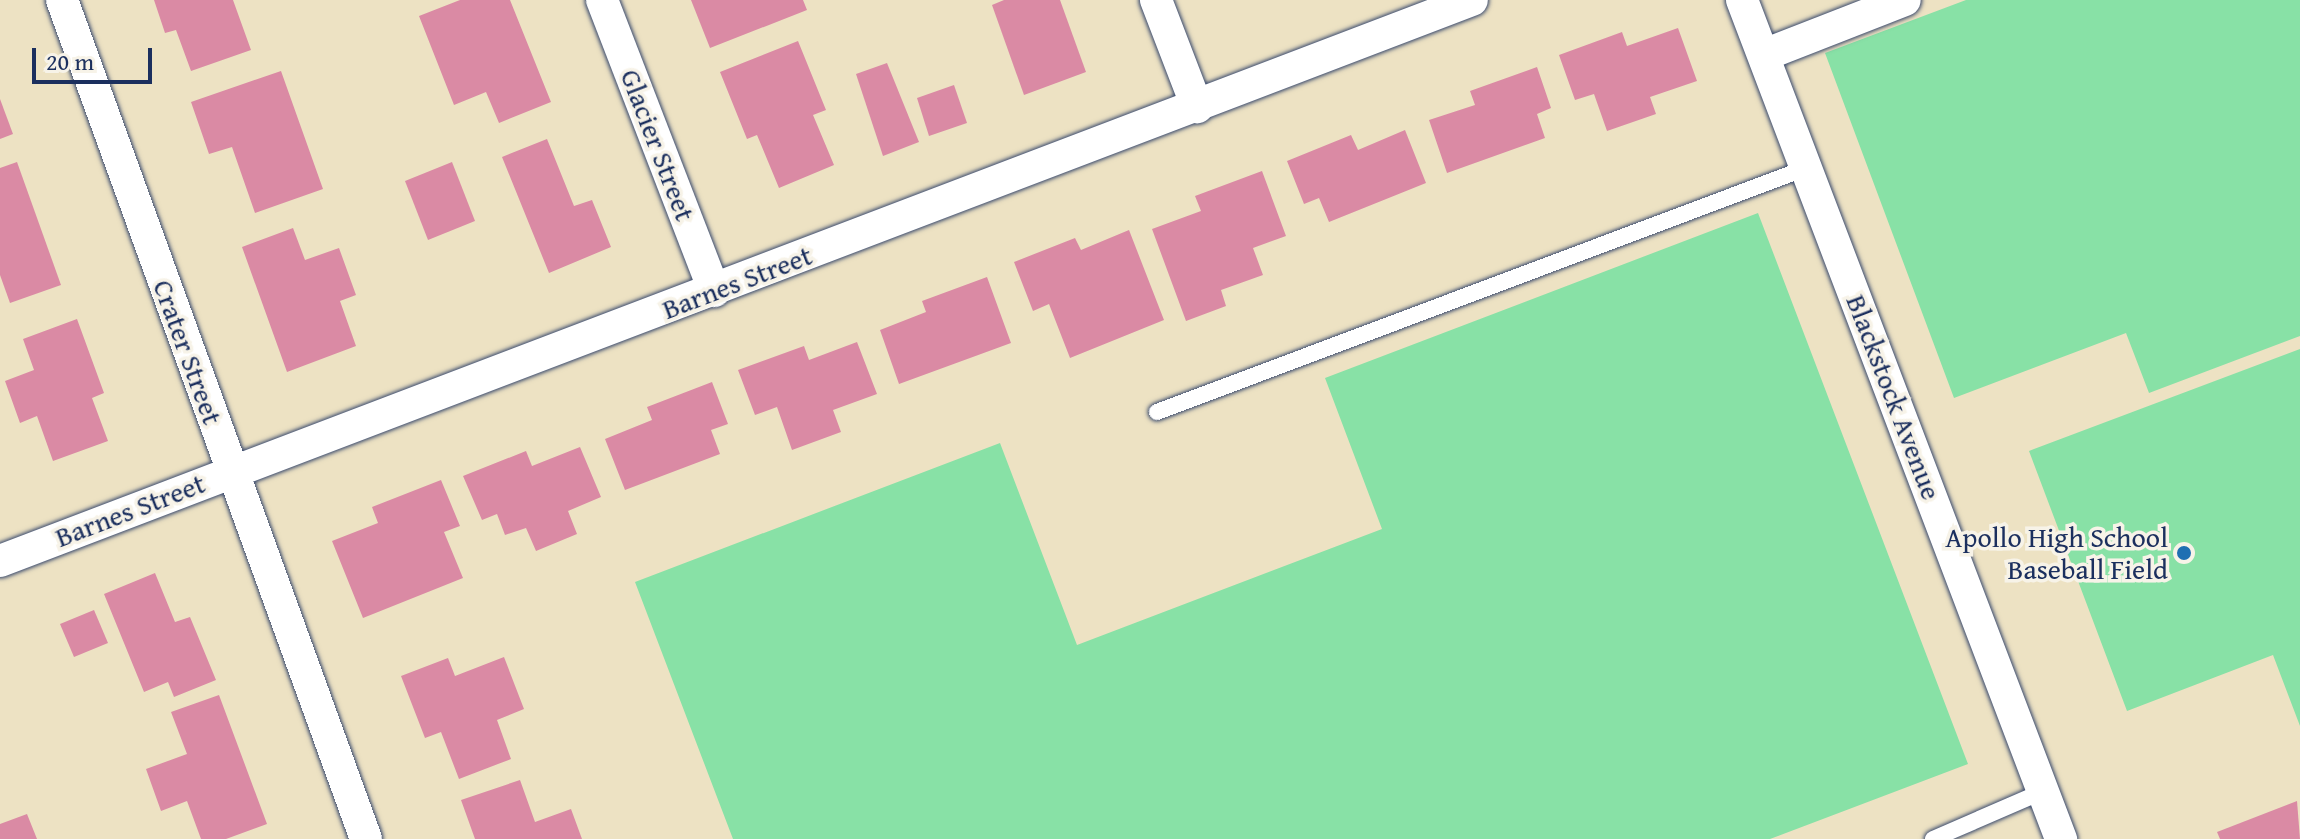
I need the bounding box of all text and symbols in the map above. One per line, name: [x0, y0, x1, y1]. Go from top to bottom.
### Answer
scale bar: [36, 32, 156, 82]
text: 20 m: [46, 44, 94, 79]
street label: Glacier Street: [614, 65, 702, 225]
street label: Barnes Street: [657, 238, 817, 326]
street label: Crater Street: [146, 275, 230, 429]
street label: Blackstock Avenue: [1839, 290, 1949, 504]
street label: Barnes Street: [50, 466, 210, 554]
place label: Apollo High School Baseball Field: [1945, 520, 2168, 586]
marker: Apollo High School Baseball Field: [2175, 544, 2193, 562]

